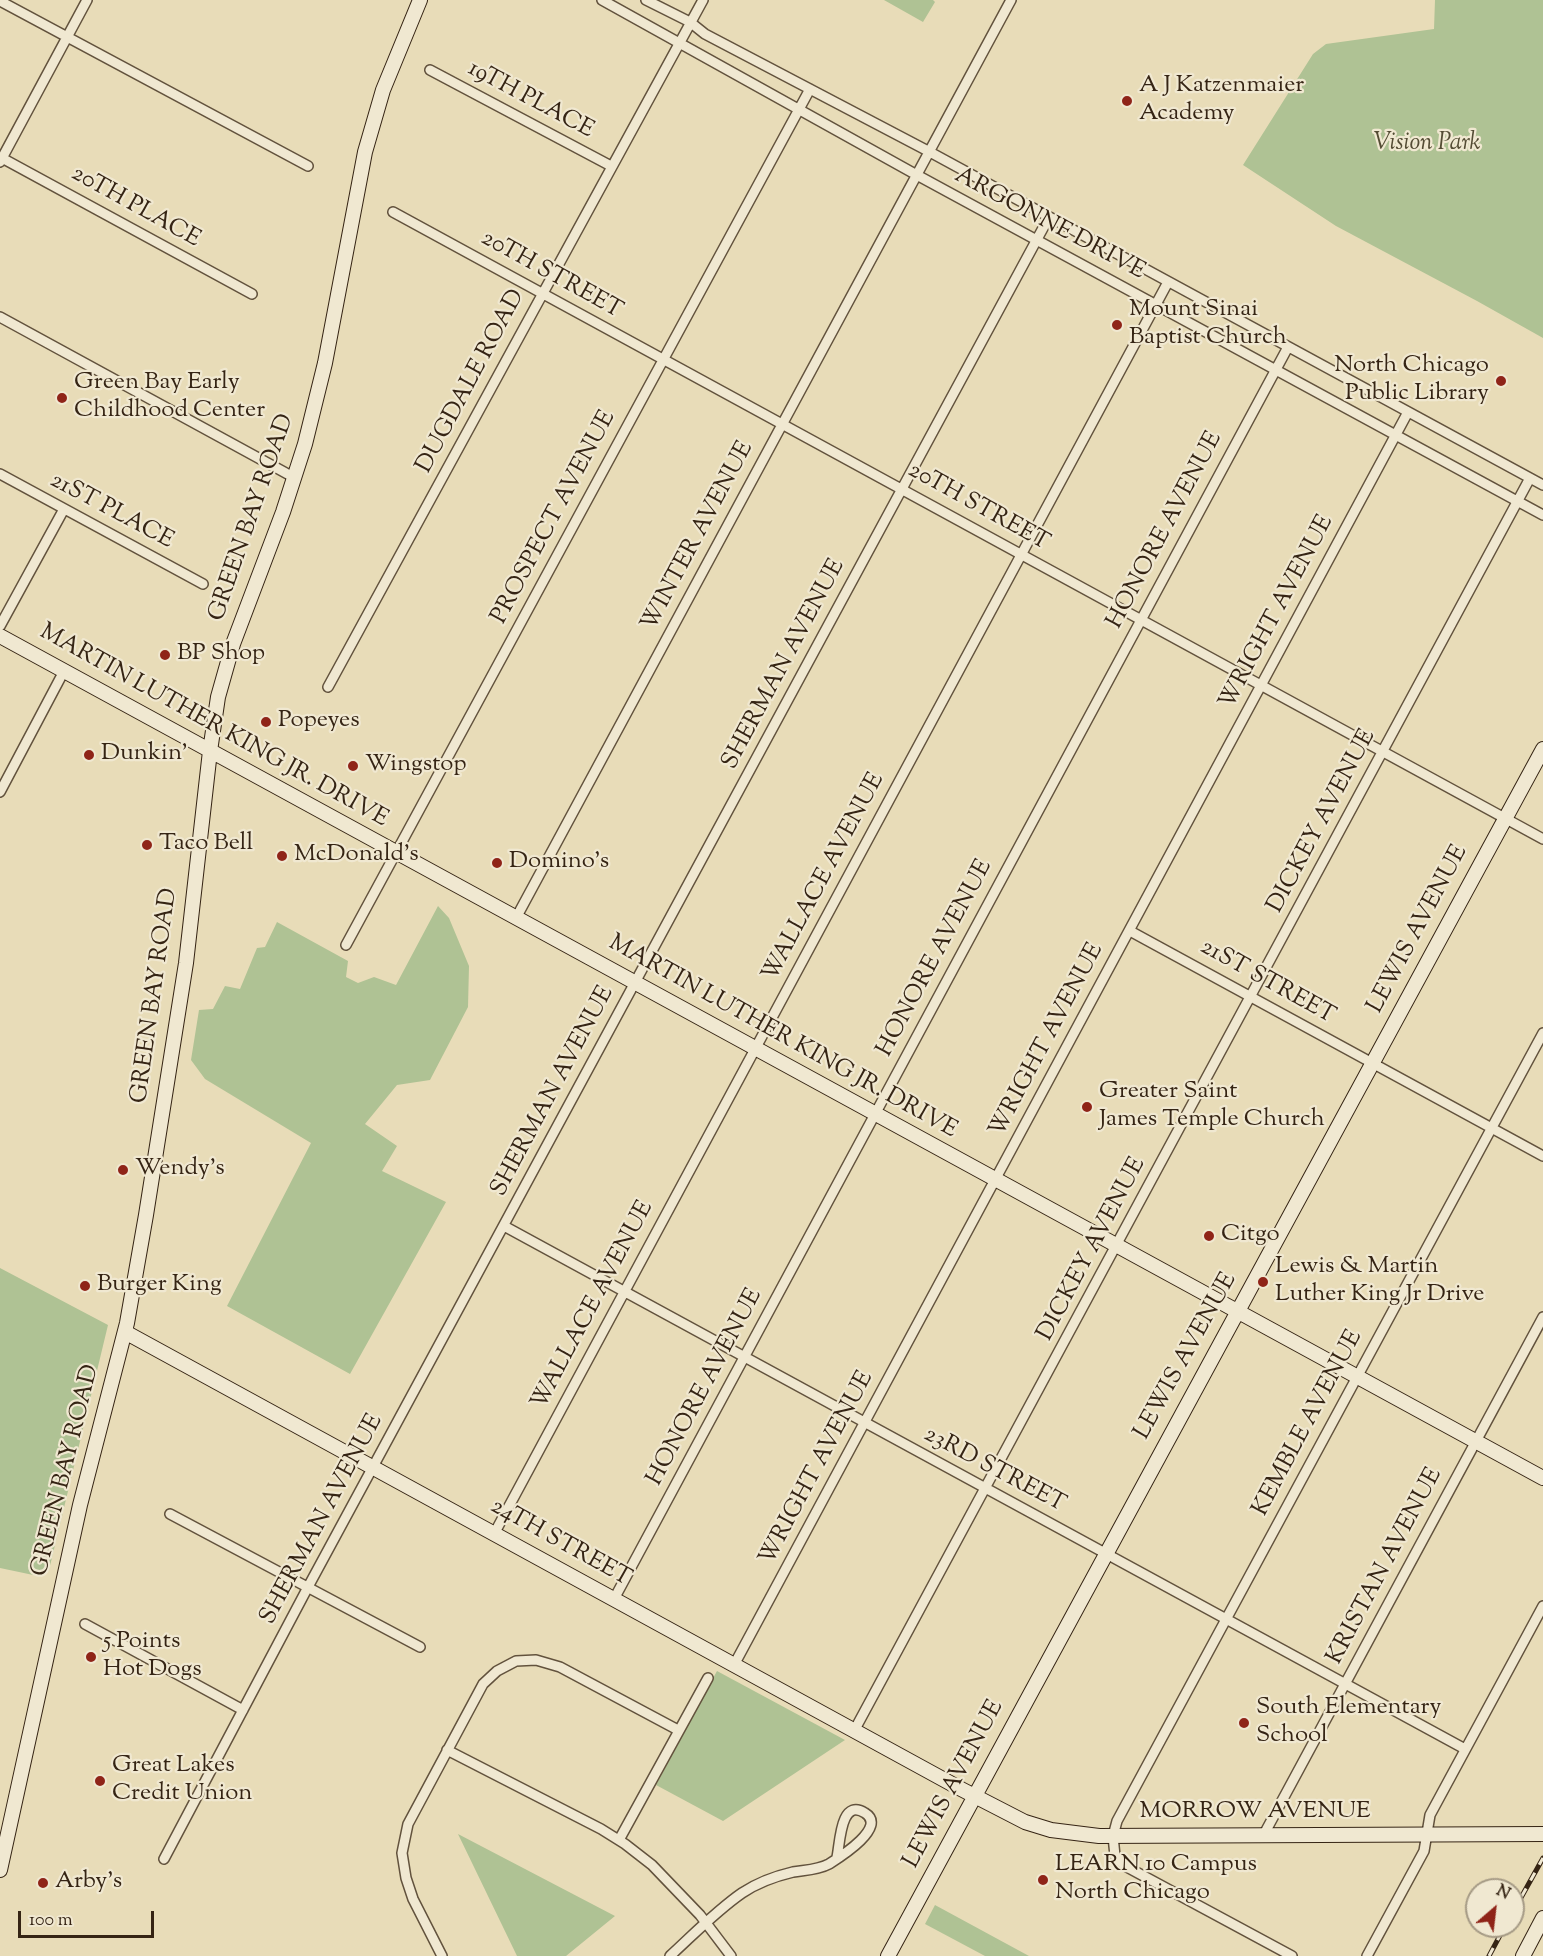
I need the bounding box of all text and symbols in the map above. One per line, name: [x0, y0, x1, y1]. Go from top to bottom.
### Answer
street label: 19TH PLACE: [462, 56, 598, 146]
place label: A J Katzenmaier Academy: [1139, 73, 1304, 129]
marker: A J Katzenmaier Academy: [1120, 94, 1134, 108]
park label: Vision Park: [1374, 131, 1480, 159]
street label: 20TH PLACE: [65, 161, 205, 255]
street label: ARGONNE DRIVE: [949, 163, 1149, 287]
street label: 20TH STREET: [475, 225, 627, 327]
street label: DUGDALE ROAD: [411, 285, 533, 479]
place label: Mount Sinai Baptist Church: [1129, 297, 1287, 353]
marker: Mount Sinai Baptist Church: [1110, 318, 1124, 332]
place label: North Chicago Public Library: [1334, 353, 1489, 409]
place label: Green Bay Early Childhood Center: [74, 370, 265, 426]
marker: North Chicago Public Library: [1494, 374, 1508, 388]
marker: Green Bay Early Childhood Center: [55, 391, 69, 405]
street label: PROSPECT AVENUE: [487, 406, 623, 630]
street label: GREEN BAY ROAD: [204, 411, 302, 625]
street label: HONORE AVENUE: [1102, 428, 1230, 634]
street label: WINTER AVENUE: [637, 437, 761, 637]
street label: 20TH STREET: [902, 457, 1054, 559]
street label: 21ST PLACE: [44, 467, 178, 557]
street label: WRIGHT AVENUE: [1215, 511, 1341, 715]
street label: SHERMAN AVENUE: [717, 555, 853, 775]
street label: MARTIN LUTHER KING JR. DRIVE: [34, 619, 392, 835]
place label: BP Shop: [177, 641, 265, 669]
marker: BP Shop: [158, 648, 172, 662]
place label: Popeyes: [278, 708, 360, 736]
marker: Popeyes: [259, 715, 273, 729]
street label: DICKEY AVENUE: [1263, 725, 1383, 919]
place label: Dunkin': [101, 741, 188, 769]
marker: Dunkin': [82, 748, 96, 762]
place label: Wingstop: [365, 752, 467, 780]
marker: Wingstop: [346, 759, 360, 773]
street label: WALLACE AVENUE: [758, 769, 892, 987]
place label: Taco Bell: [159, 831, 253, 859]
marker: Taco Bell: [140, 838, 154, 852]
street label: LEWIS AVENUE: [1363, 841, 1475, 1019]
place label: McDonald's: [294, 842, 419, 870]
marker: McDonald's: [275, 849, 289, 863]
place label: Domino's: [509, 849, 609, 877]
marker: Domino's: [490, 856, 504, 870]
street label: HONORE AVENUE: [872, 856, 1000, 1062]
street label: GREEN BAY ROAD: [127, 887, 185, 1105]
street label: MARTIN LUTHER KING JR. DRIVE: [603, 930, 961, 1146]
street label: 21ST STREET: [1194, 934, 1340, 1032]
street label: WRIGHT AVENUE: [985, 939, 1111, 1143]
street label: SHERMAN AVENUE: [486, 982, 622, 1202]
place label: Greater Saint James Temple Church: [1099, 1079, 1325, 1135]
marker: Greater Saint James Temple Church: [1080, 1100, 1094, 1114]
street label: DICKEY AVENUE: [1033, 1153, 1153, 1347]
place label: Wendy's: [135, 1156, 225, 1184]
marker: Wendy's: [116, 1163, 130, 1177]
street label: WALLACE AVENUE: [527, 1197, 661, 1415]
place label: Citgo: [1221, 1222, 1280, 1250]
marker: Citgo: [1202, 1229, 1216, 1243]
place label: Lewis & Martin Luther King Jr Drive: [1275, 1254, 1484, 1310]
street label: LEWIS AVENUE: [1129, 1269, 1245, 1445]
place label: Burger King: [97, 1272, 222, 1300]
marker: Lewis & Martin Luther King Jr Drive: [1256, 1275, 1270, 1289]
marker: Burger King: [78, 1279, 92, 1293]
street label: HONORE AVENUE: [642, 1285, 770, 1491]
street label: KEMBLE AVENUE: [1248, 1326, 1370, 1522]
street label: GREEN BAY ROAD: [27, 1362, 107, 1580]
street label: WRIGHT AVENUE: [755, 1367, 881, 1571]
street label: SHERMAN AVENUE: [255, 1410, 391, 1630]
street label: 23RD STREET: [918, 1422, 1070, 1520]
street label: KRISTAN AVENUE: [1322, 1464, 1450, 1670]
street label: 24TH STREET: [485, 1493, 635, 1595]
place label: 5 Points Hot Dogs: [103, 1629, 202, 1685]
marker: 5 Points Hot Dogs: [84, 1650, 98, 1664]
place label: South Elementary School: [1256, 1695, 1441, 1751]
street label: LEWIS AVENUE: [899, 1696, 1011, 1874]
marker: South Elementary School: [1237, 1716, 1251, 1730]
place label: Great Lakes Credit Union: [112, 1753, 253, 1809]
marker: Great Lakes Credit Union: [93, 1774, 107, 1788]
street label: MORROW AVENUE: [1140, 1799, 1370, 1827]
place label: LEARN 10 Campus North Chicago: [1055, 1852, 1257, 1908]
place label: Arby's: [55, 1869, 122, 1897]
marker: LEARN 10 Campus North Chicago: [1036, 1873, 1050, 1887]
marker: Arby's: [36, 1876, 50, 1890]
north arrow: [1465, 1878, 1525, 1938]
text: N: [1492, 1880, 1514, 1907]
scale bar: [21, 1899, 158, 1937]
text: 100 m: [29, 1908, 73, 1934]

